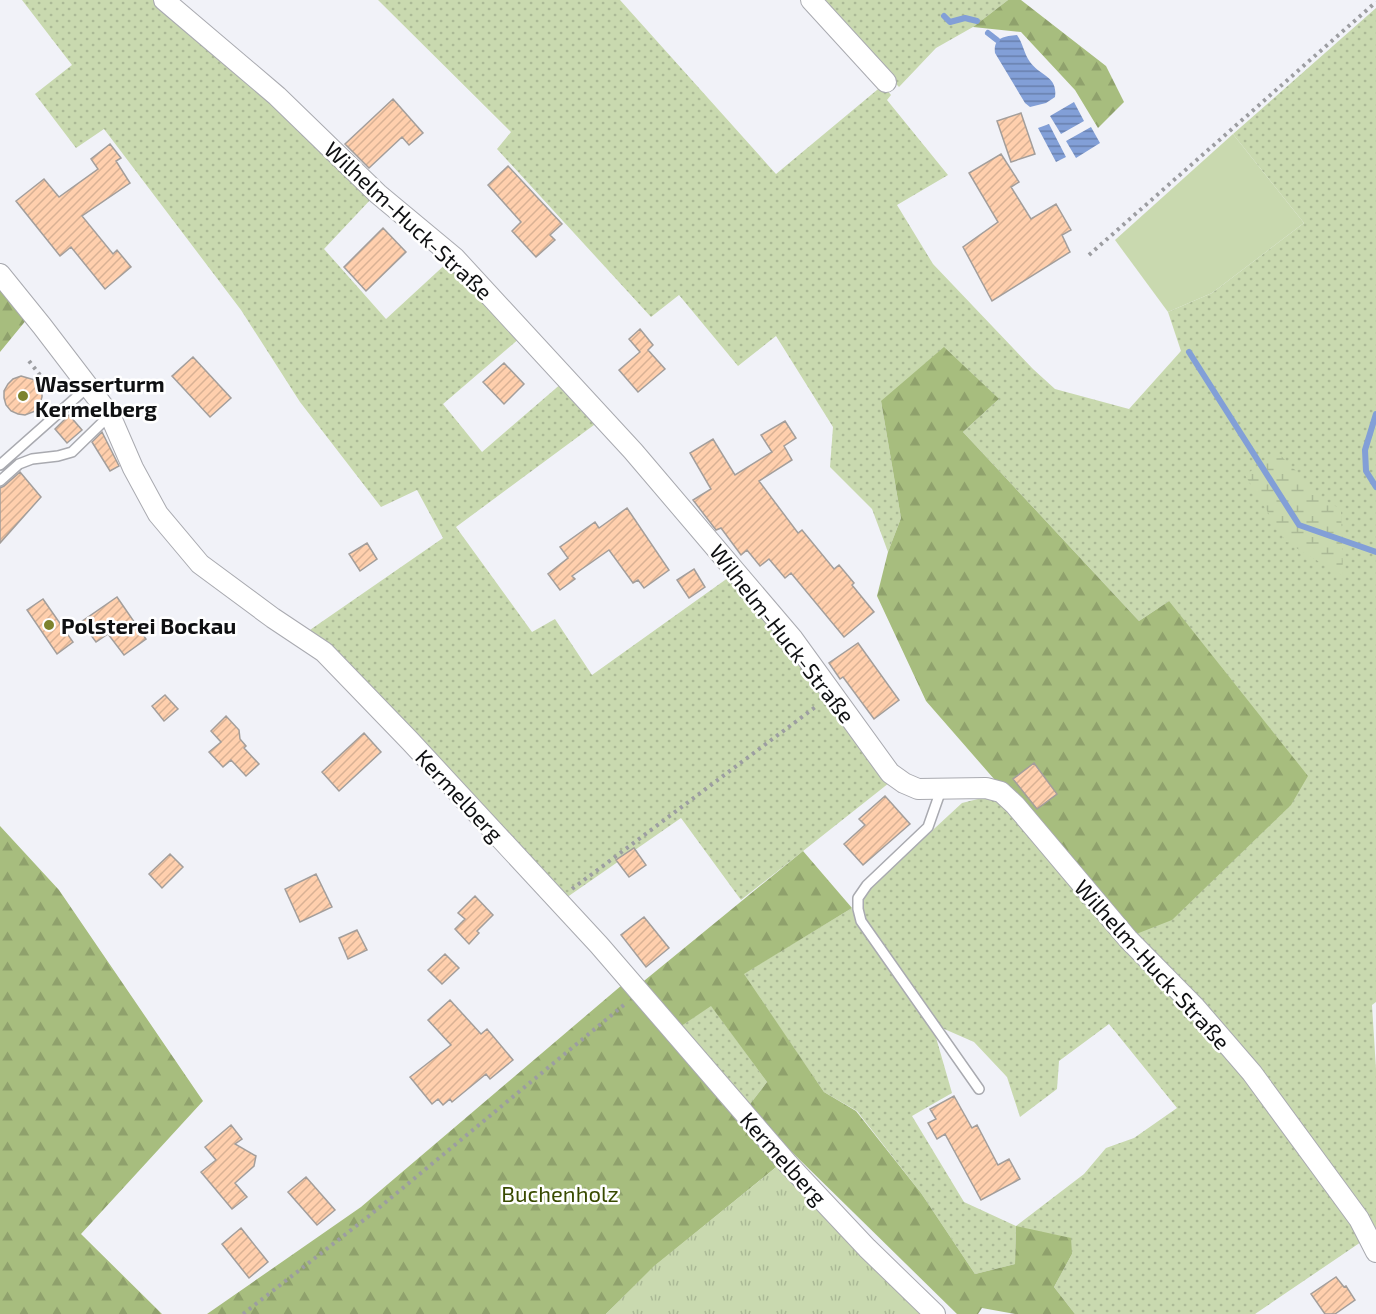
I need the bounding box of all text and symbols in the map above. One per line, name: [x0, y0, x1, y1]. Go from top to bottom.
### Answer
street label: Wilhelm-Huck-Straße: [320, 136, 498, 304]
place label: Wasserturm Kermelberg: [35, 370, 165, 421]
marker: Wasserturm Kermelberg: [16, 389, 30, 403]
street label: Wilhelm-Huck-Straße: [705, 538, 861, 728]
place label: Polsterei Bockau: [61, 612, 236, 638]
marker: Polsterei Bockau: [42, 618, 56, 632]
street label: Kermelberg: [411, 744, 509, 846]
street label: Wilhelm-Huck-Straße: [1070, 874, 1236, 1054]
street label: Kermelberg: [735, 1106, 833, 1210]
park label: Buchenholz: [501, 1180, 619, 1206]

